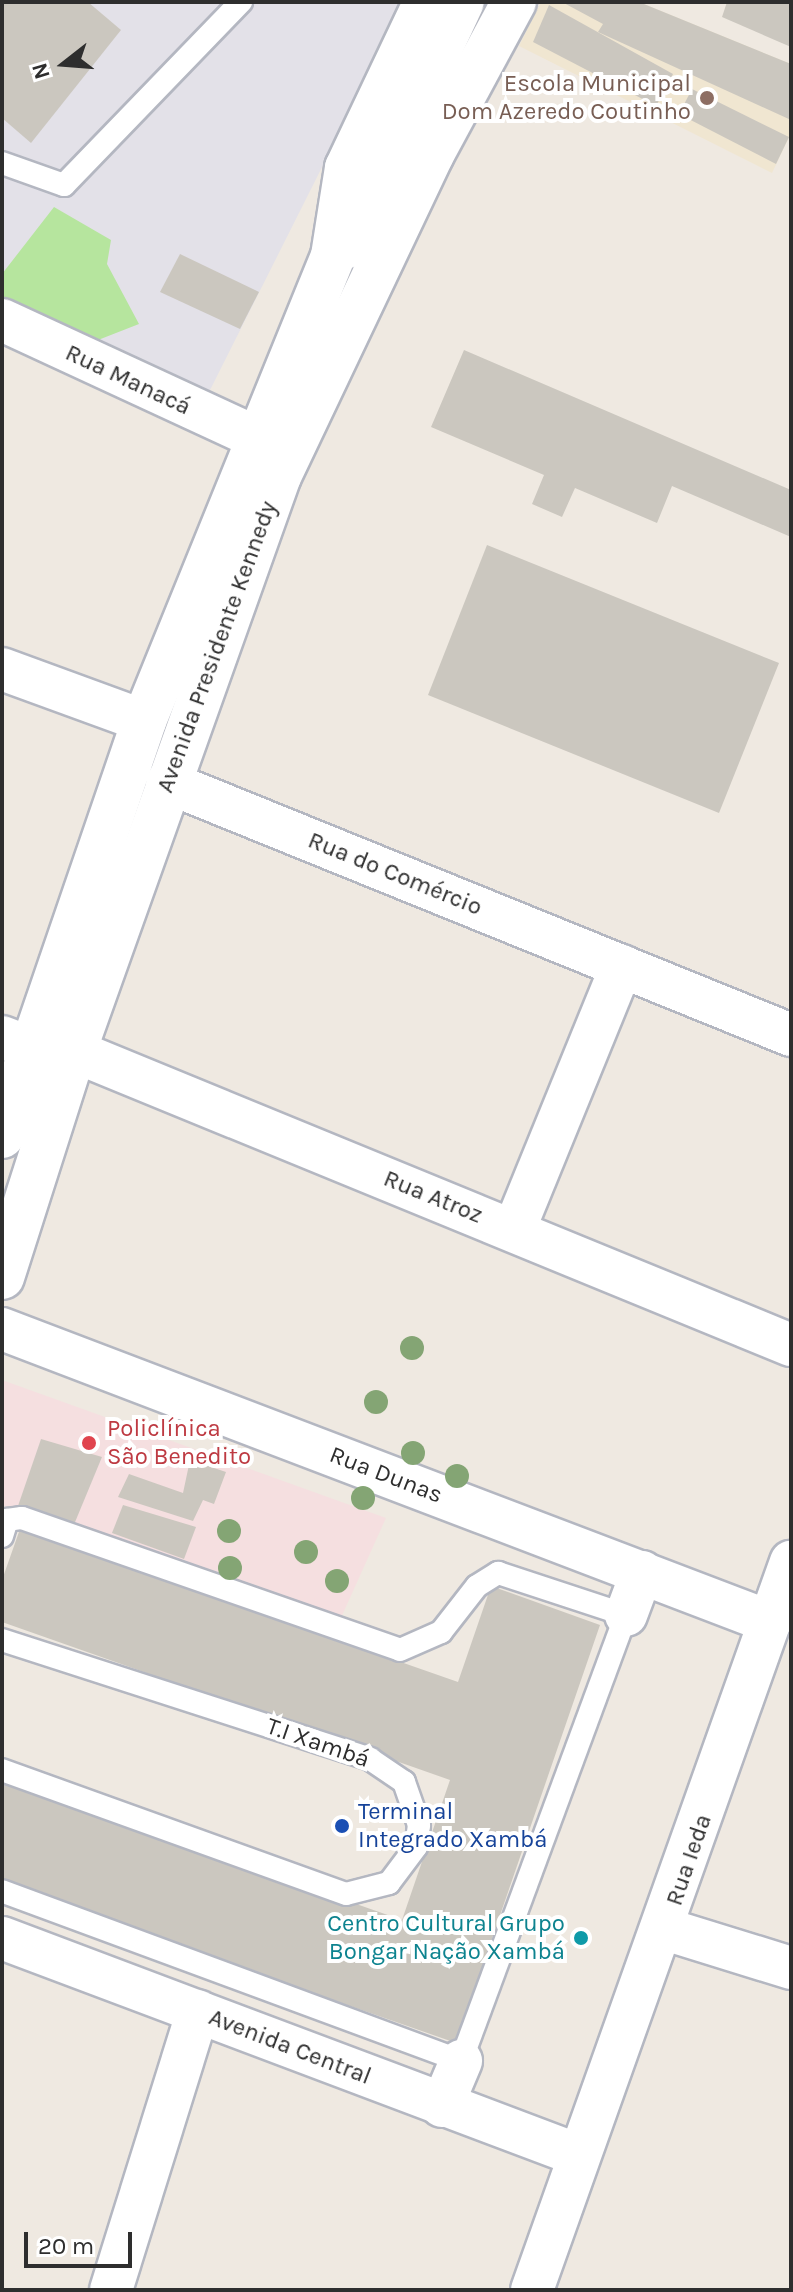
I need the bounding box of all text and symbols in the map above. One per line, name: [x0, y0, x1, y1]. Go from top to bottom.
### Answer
north arrow: [24, 24, 104, 104]
text: N: [26, 60, 56, 82]
place label: Escola Municipal Dom Azeredo Coutinho: [442, 70, 691, 126]
marker: Escola Municipal Dom Azeredo Coutinho: [698, 89, 716, 107]
street label: Rua Manacá: [61, 338, 195, 422]
street label: Avenida Presidente Kennedy: [151, 497, 283, 797]
street label: Rua do Comércio: [304, 826, 486, 922]
street label: Rua Atroz: [379, 1164, 487, 1230]
place label: Policlínica São Benedito: [107, 1415, 251, 1471]
marker: Policlínica São Benedito: [78, 1432, 100, 1454]
street label: Rua Dunas: [325, 1440, 447, 1510]
street label: T.I Xambá: [263, 1712, 373, 1774]
place label: Terminal Integrado Xambá: [358, 1798, 548, 1854]
street label: Rua Ieda: [660, 1811, 718, 1909]
marker: Terminal Integrado Xambá: [333, 1817, 351, 1835]
place label: Centro Cultural Grupo Bongar Nação Xambá: [327, 1910, 565, 1966]
marker: Centro Cultural Grupo Bongar Nação Xambá: [572, 1929, 590, 1947]
street label: Avenida Central: [205, 2003, 375, 2091]
scale bar: [28, 2216, 136, 2266]
text: 20 m: [38, 2232, 94, 2260]

